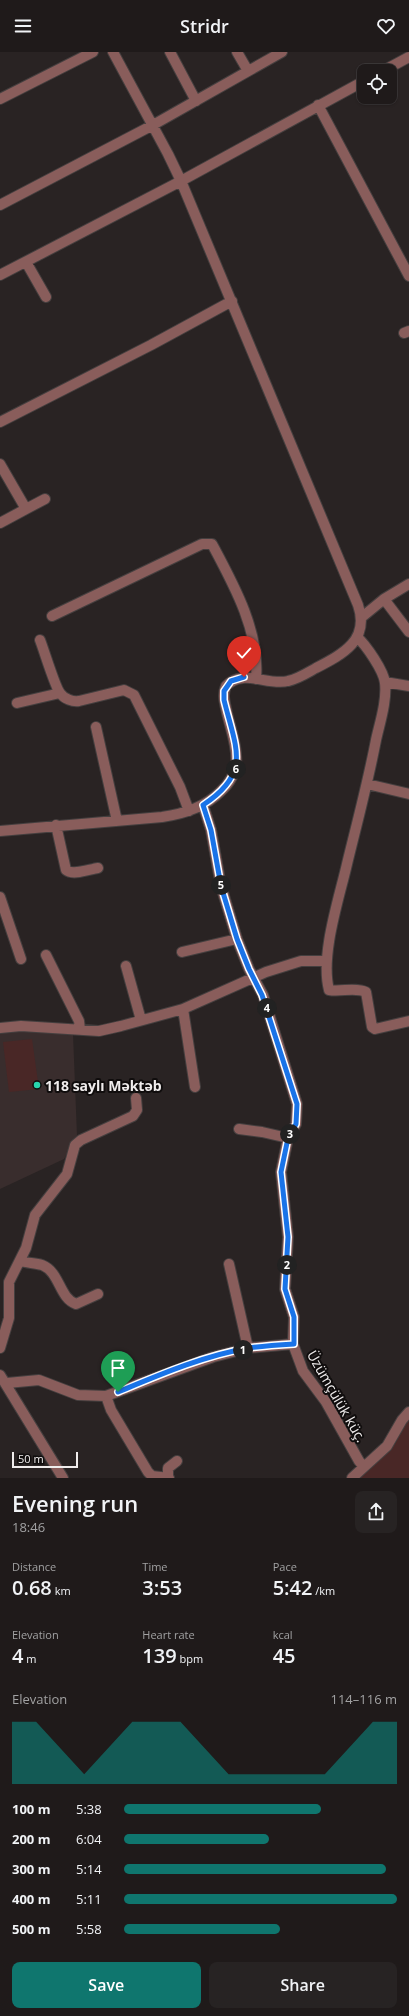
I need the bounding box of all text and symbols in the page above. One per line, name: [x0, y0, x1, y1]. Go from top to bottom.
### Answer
text: Stridr: [180, 14, 229, 38]
icon: menu: [12, 15, 34, 37]
icon: heart: [375, 15, 397, 37]
map controls: [357, 64, 397, 104]
button: locate: [357, 64, 397, 104]
pin: [227, 636, 261, 677]
icon: check: [233, 642, 255, 664]
pin: 6: [226, 759, 246, 779]
text: 6: [233, 761, 239, 776]
pin: 5: [211, 875, 231, 895]
text: 5: [218, 877, 224, 892]
pin: 4: [257, 998, 277, 1018]
text: 4: [264, 1000, 270, 1015]
place label: 118 saylı Məktəb: [45, 1076, 162, 1095]
marker: 118 saylı Məktəb: [32, 1080, 42, 1090]
pin: 3: [280, 1124, 300, 1144]
text: 3: [287, 1126, 293, 1141]
pin: 2: [277, 1255, 297, 1275]
text: 2: [284, 1257, 290, 1272]
pin: 1: [233, 1340, 253, 1360]
text: 1: [240, 1342, 246, 1357]
street label: Üzümçülük küç.: [303, 1347, 371, 1445]
pin: [101, 1351, 135, 1392]
icon: arrive: [107, 1357, 129, 1379]
scale bar: [12, 1450, 78, 1469]
text: 50 m: [18, 1451, 44, 1466]
text: Evening run: [12, 1488, 138, 1518]
button: share: [355, 1491, 397, 1533]
text: 18:46: [12, 1518, 45, 1536]
text: Distance: [12, 1559, 56, 1574]
text: Time: [142, 1559, 168, 1574]
text: Pace: [273, 1559, 297, 1574]
text: 0.68: [12, 1574, 52, 1601]
text: 3:53: [142, 1574, 182, 1601]
text: 5:42: [273, 1574, 312, 1601]
text: km: [52, 1583, 71, 1598]
text: /km: [312, 1583, 335, 1598]
text: Elevation: [12, 1627, 59, 1642]
text: Heart rate: [142, 1627, 195, 1642]
text: kcal: [273, 1627, 293, 1642]
text: 4: [12, 1642, 23, 1669]
text: 139: [142, 1642, 177, 1669]
text: 45: [273, 1642, 296, 1669]
text: m: [23, 1651, 36, 1666]
text: bpm: [177, 1651, 203, 1666]
text: Elevation: [12, 1690, 67, 1708]
text: 114–116 m: [330, 1690, 397, 1708]
text: 100 m: [12, 1800, 50, 1818]
text: 5:38: [76, 1800, 102, 1818]
text: 200 m: [12, 1830, 50, 1848]
text: 6:04: [76, 1830, 102, 1848]
text: 300 m: [12, 1860, 50, 1878]
text: 5:14: [76, 1860, 102, 1878]
text: 400 m: [12, 1890, 50, 1908]
text: 5:11: [76, 1890, 102, 1908]
text: 500 m: [12, 1920, 50, 1938]
text: 5:58: [76, 1920, 102, 1938]
button: Save: [12, 1962, 201, 2008]
button: Share: [209, 1962, 397, 2008]

